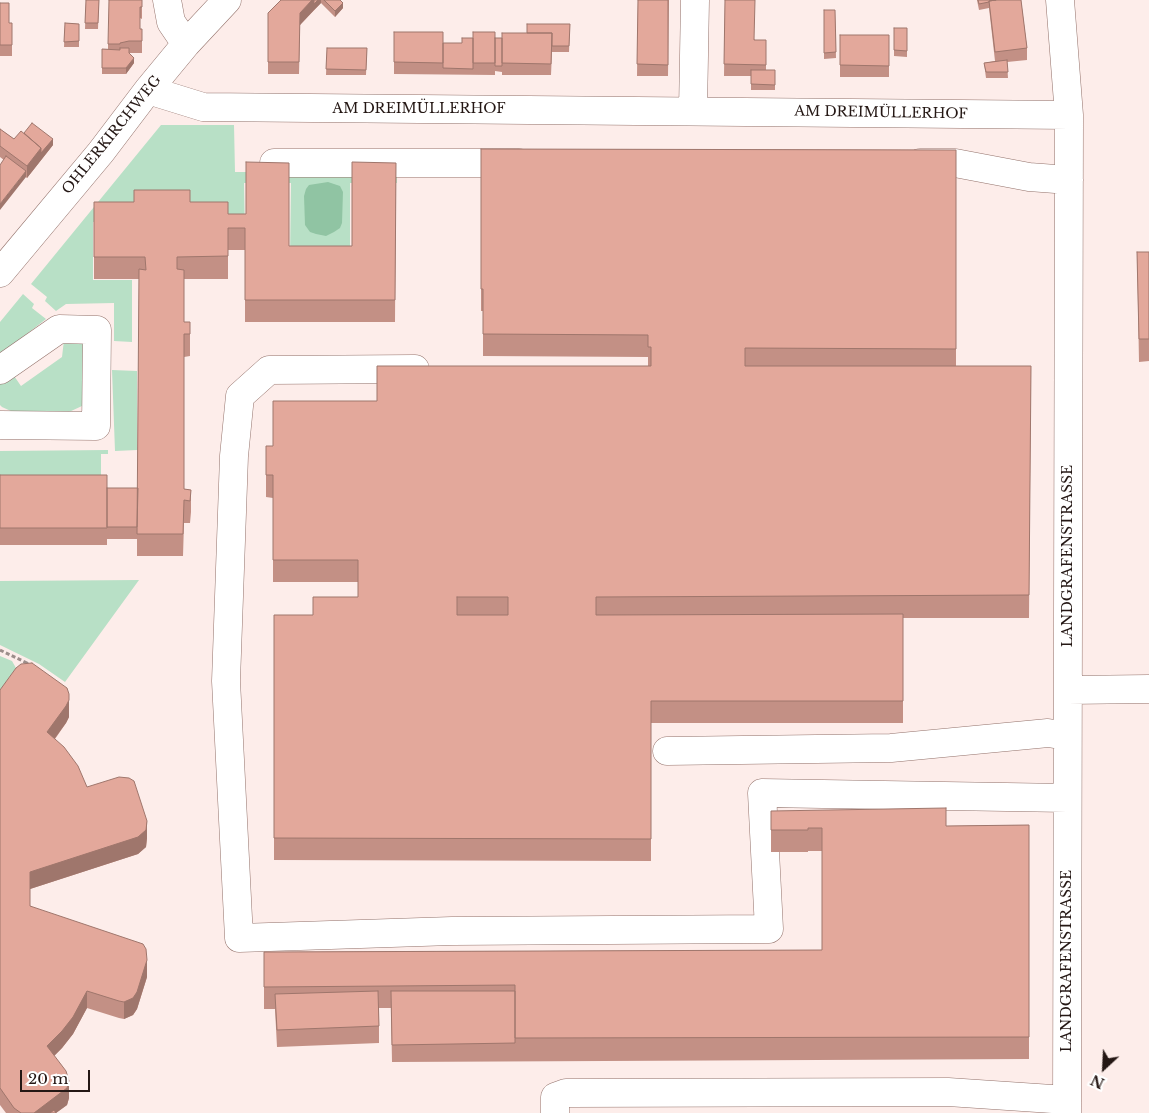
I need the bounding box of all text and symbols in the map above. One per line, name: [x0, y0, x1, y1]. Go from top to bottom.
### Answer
street label: OHLERKIRCHWEG: [59, 72, 165, 198]
street label: AM DREIMÜLLERHOF: [332, 101, 506, 117]
street label: AM DREIMÜLLERHOF: [794, 103, 968, 123]
street label: LANDGRAFENSTRASSE: [1060, 465, 1076, 647]
street label: LANDGRAFENSTRASSE: [1059, 870, 1075, 1052]
north arrow: [1079, 1043, 1129, 1093]
scale bar: [22, 1060, 92, 1092]
text: 20 m: [28, 1069, 68, 1088]
text: N: [1088, 1071, 1107, 1093]

